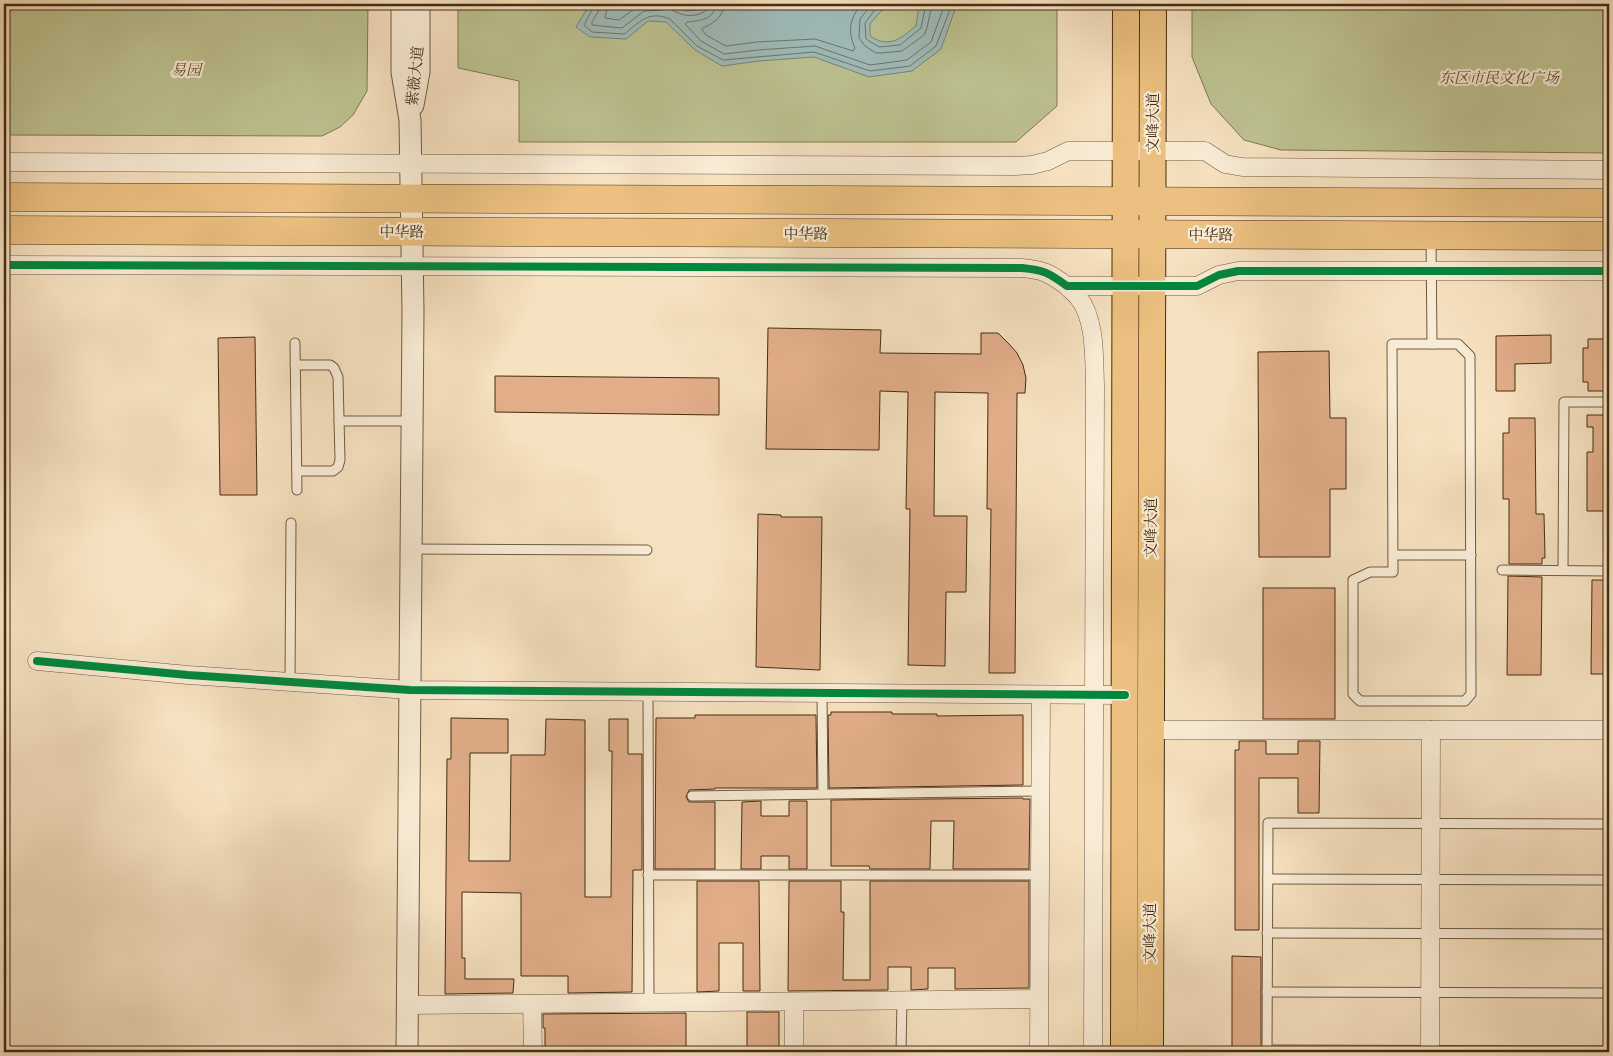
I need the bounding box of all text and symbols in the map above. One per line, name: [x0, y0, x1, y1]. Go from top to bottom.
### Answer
street label: 紫薇大道: [403, 45, 427, 107]
park label: 易园: [171, 61, 203, 79]
park label: 东区市民文化广场: [1439, 69, 1561, 87]
street label: 文峰大道: [1144, 93, 1162, 153]
street label: 中华路: [379, 223, 425, 241]
street label: 中华路: [783, 225, 829, 243]
street label: 中华路: [1188, 226, 1234, 244]
street label: 文峰大道: [1142, 498, 1160, 558]
street label: 文峰大道: [1141, 903, 1159, 963]

